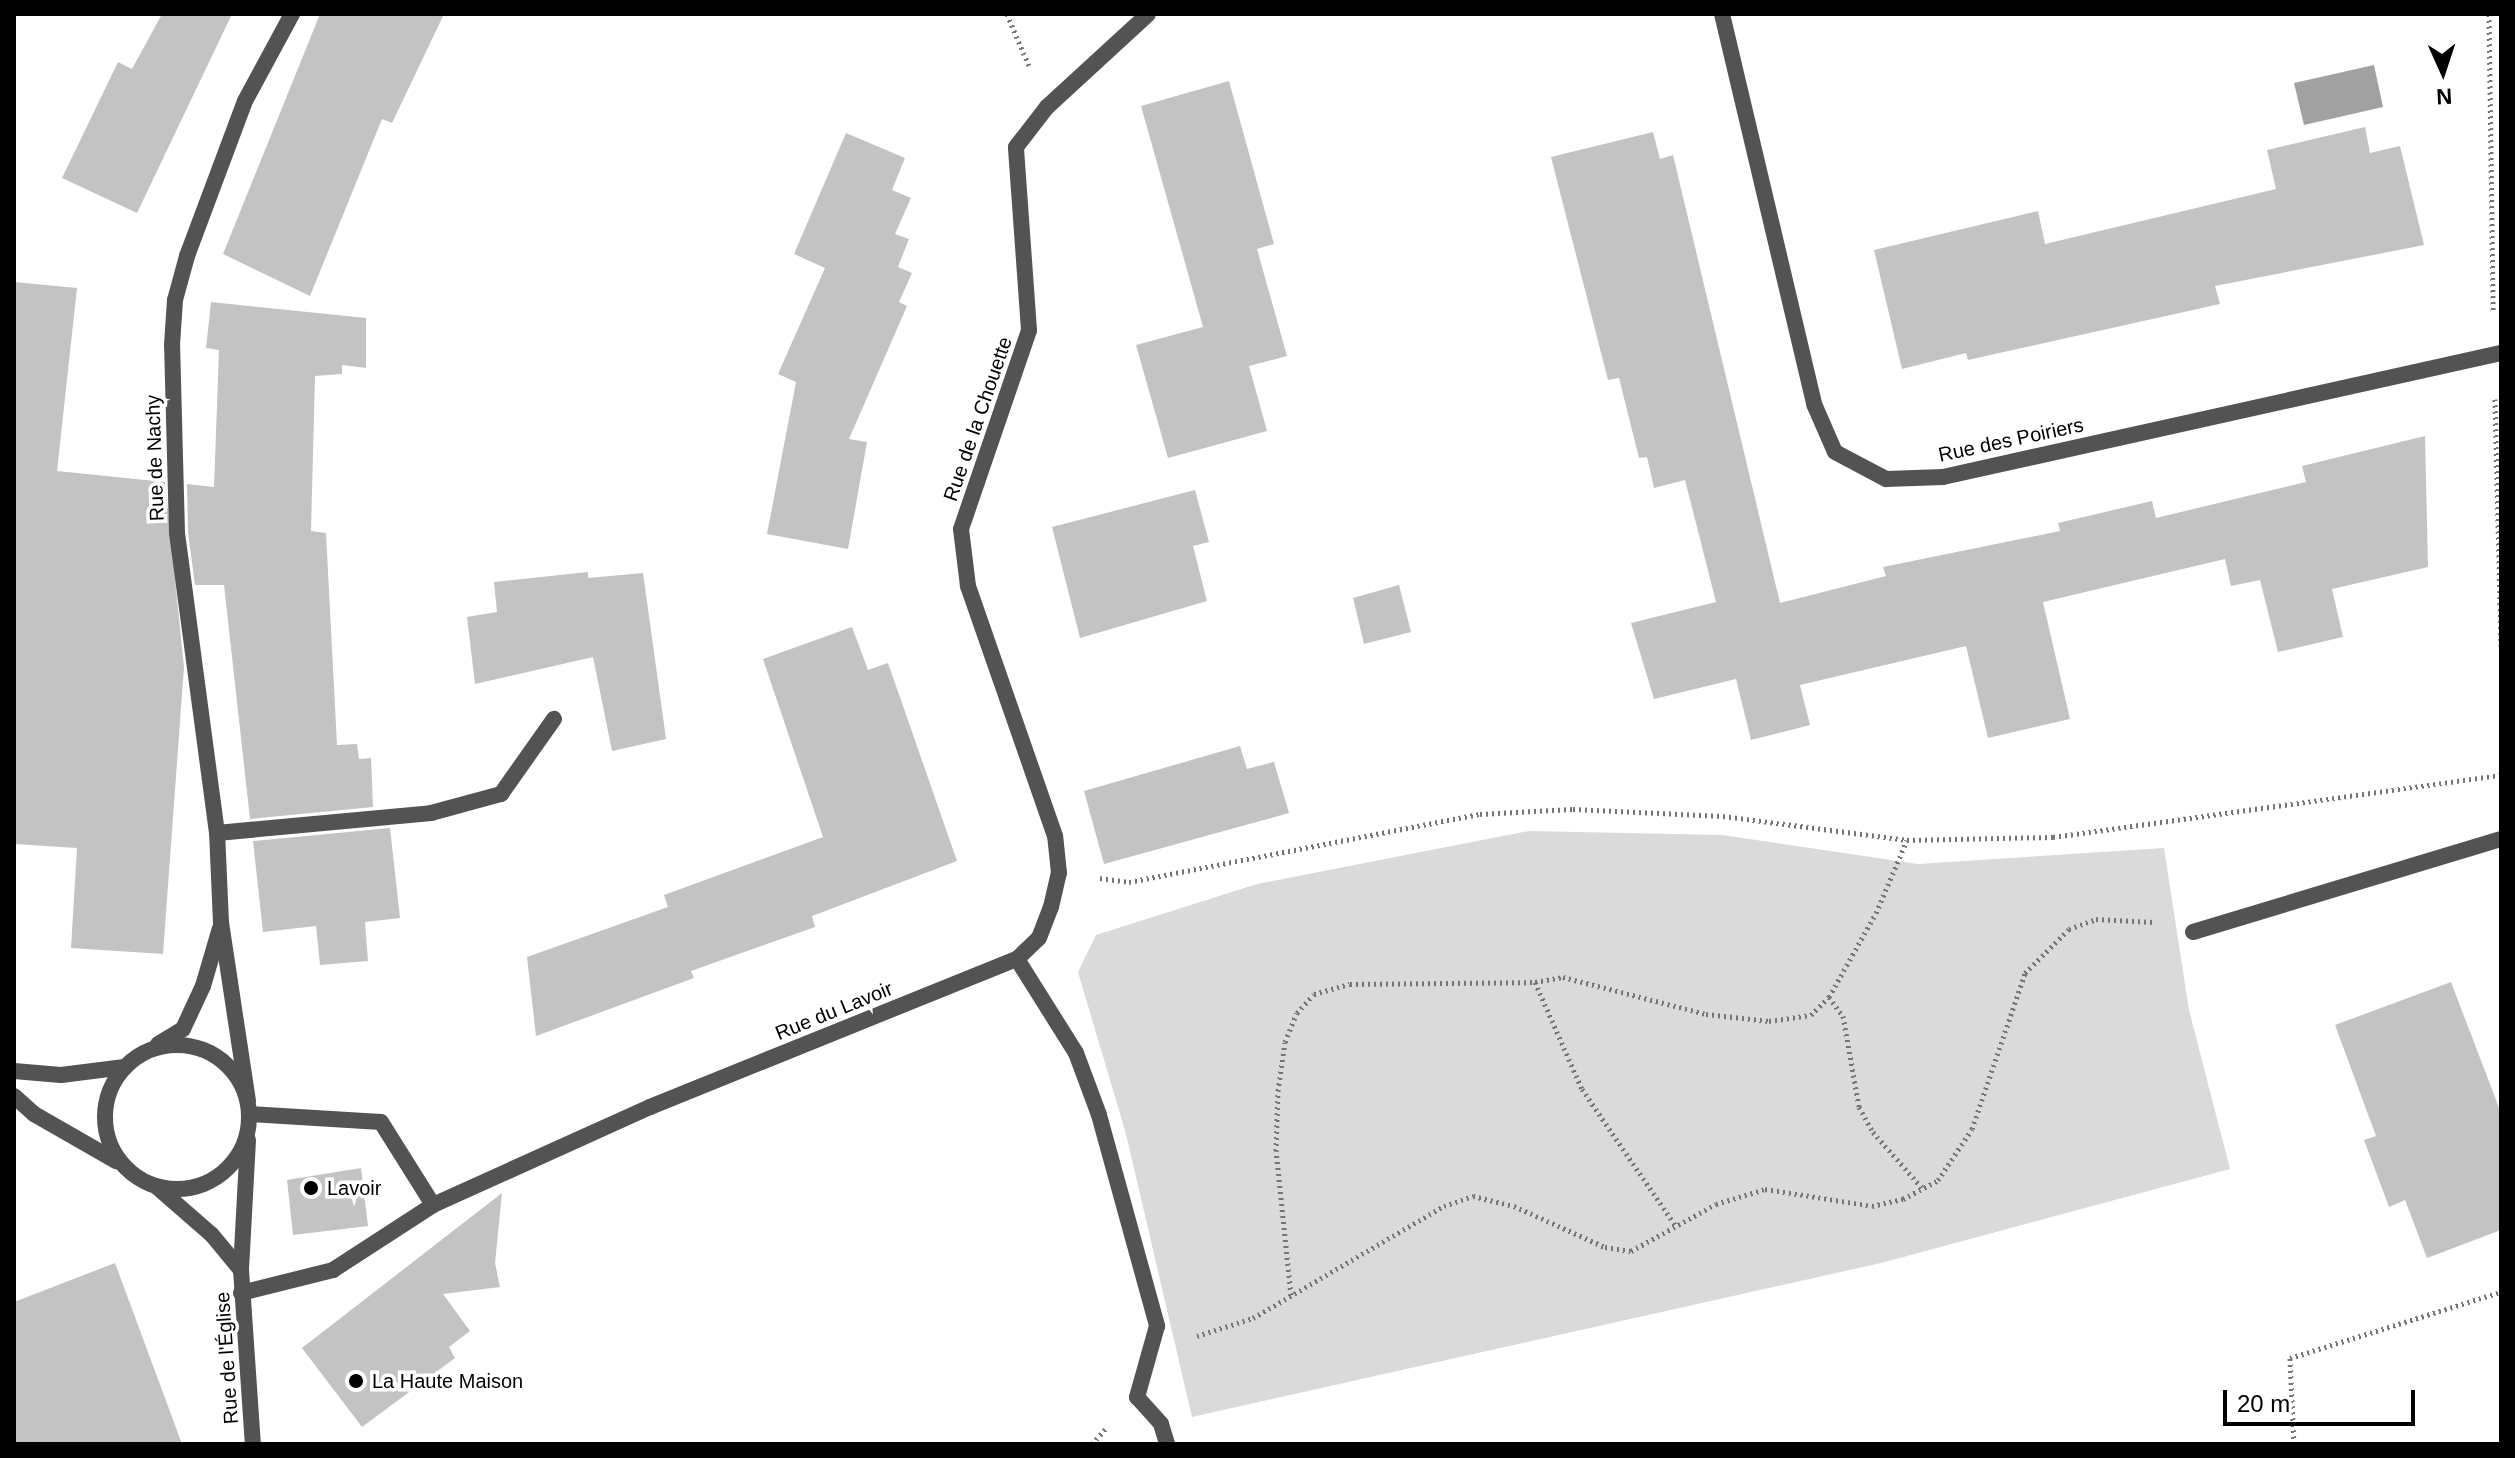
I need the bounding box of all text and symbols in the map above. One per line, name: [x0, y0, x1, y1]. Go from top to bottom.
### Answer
north arrow: [2403, 32, 2483, 112]
text: N: [2436, 84, 2453, 109]
street label: Rue de la Chouette: [939, 334, 1017, 504]
street label: Rue de Nachy: [141, 394, 169, 522]
street label: Rue des Poiriers: [1936, 413, 2086, 467]
street label: Rue du Lavoir: [772, 977, 896, 1045]
place label: Lavoir: [327, 1176, 381, 1200]
marker: Lavoir: [302, 1179, 320, 1197]
street label: Rue de l'Église: [210, 1291, 244, 1425]
place label: La Haute Maison: [372, 1369, 523, 1393]
marker: La Haute Maison: [347, 1372, 365, 1390]
scale bar: [2227, 1374, 2419, 1424]
text: 20 m: [2237, 1390, 2290, 1417]

